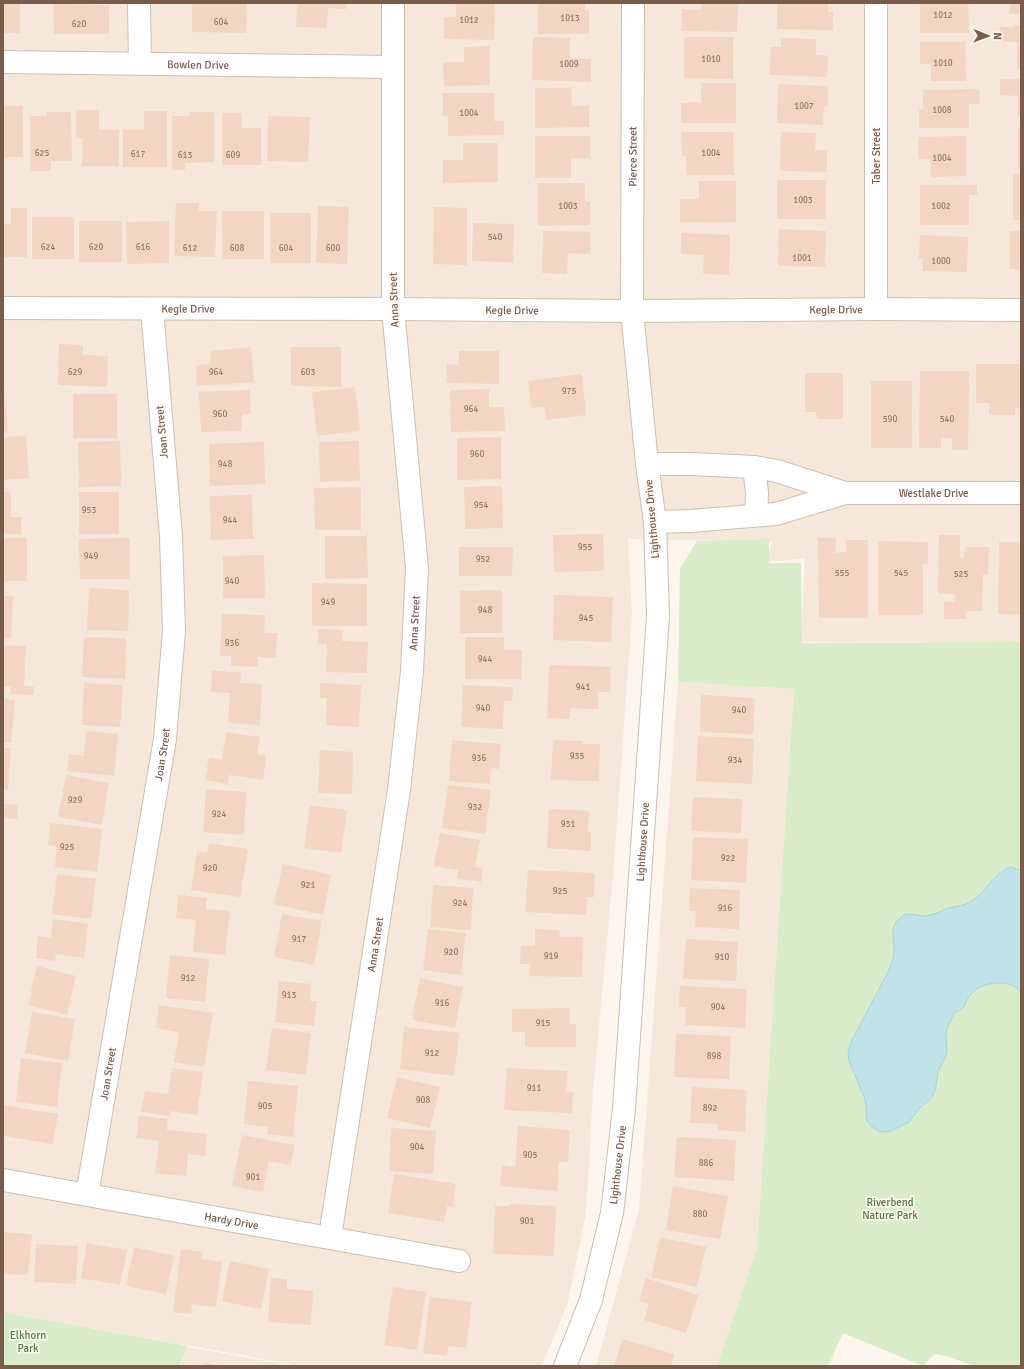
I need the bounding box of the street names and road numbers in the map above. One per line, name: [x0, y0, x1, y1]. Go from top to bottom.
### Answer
street label: Bowlen Drive: [167, 58, 229, 71]
street label: Pierce Street: [626, 126, 639, 187]
street label: Taber Street: [870, 128, 883, 184]
street label: Anna Street: [387, 272, 401, 328]
street label: Kegle Drive: [161, 302, 215, 315]
street label: Kegle Drive: [485, 303, 539, 317]
street label: Kegle Drive: [809, 303, 863, 316]
street label: Joan Street: [153, 405, 171, 459]
street label: Lighthouse Drive: [642, 479, 662, 559]
street label: Westlake Drive: [899, 487, 969, 500]
street label: Anna Street: [407, 595, 422, 651]
street label: Joan Street: [151, 727, 172, 782]
street label: Lighthouse Drive: [633, 802, 652, 882]
street label: Anna Street: [365, 916, 386, 973]
street label: Joan Street: [97, 1046, 119, 1101]
street label: Lighthouse Drive: [607, 1125, 629, 1205]
street label: Hardy Drive: [203, 1209, 260, 1232]

